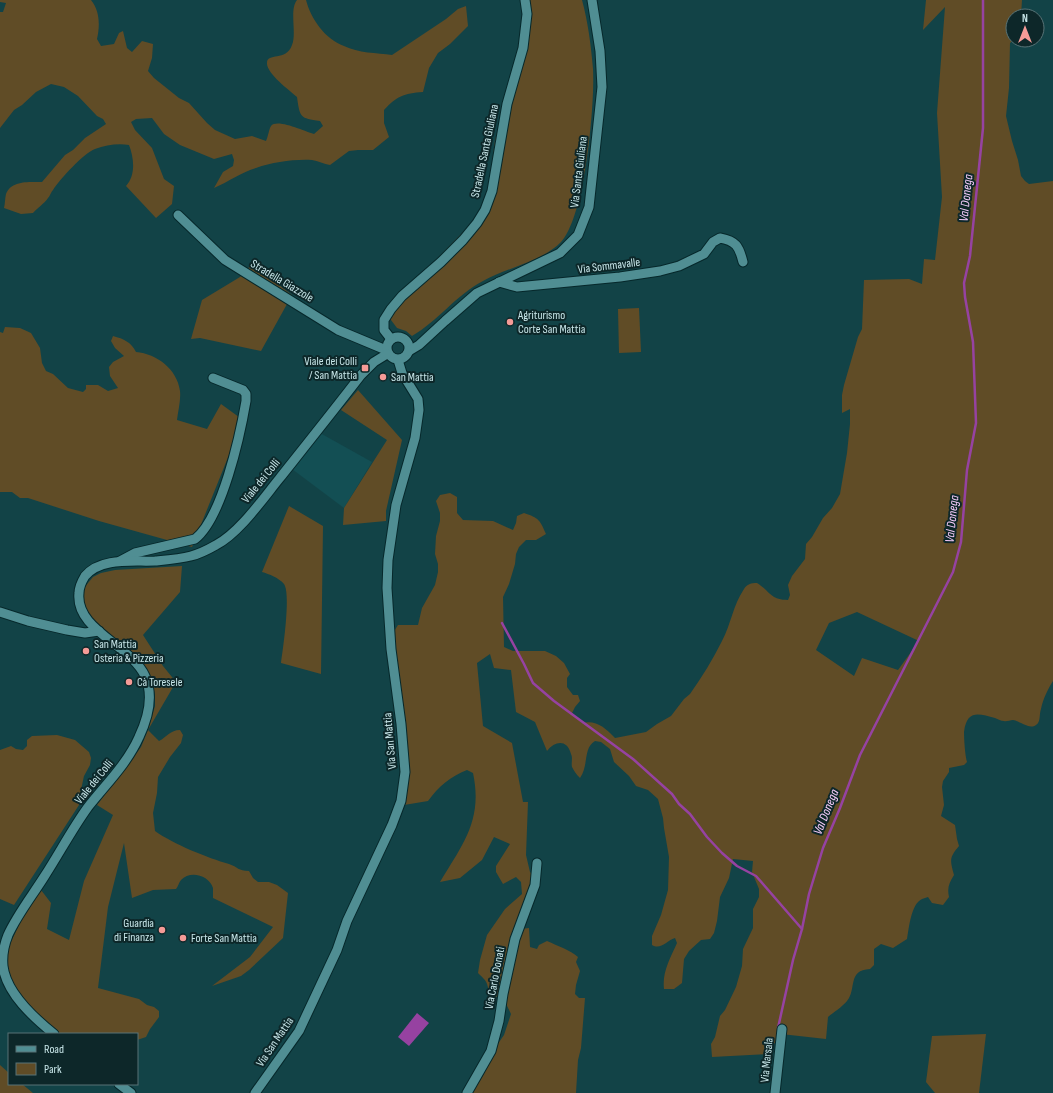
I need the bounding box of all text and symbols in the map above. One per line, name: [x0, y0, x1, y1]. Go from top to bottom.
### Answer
north arrow: [1005, 8, 1045, 48]
text: N: [1022, 12, 1028, 25]
street label: Stradella Santa Giuliana: [468, 103, 502, 199]
street label: Via Santa Giuliana: [567, 135, 591, 208]
water label: Val Donega: [956, 173, 977, 223]
street label: Via Sommavalle: [577, 255, 641, 277]
street label: Stradella Giazzole: [248, 256, 316, 306]
place label: Agriturismo Corte San Mattia: [517, 308, 586, 337]
marker: Agriturismo Corte San Mattia: [505, 317, 515, 327]
place label: Viale dei Colli / San Mattia: [304, 354, 357, 383]
marker: Viale dei Colli / San Mattia: [360, 363, 370, 373]
place label: San Mattia: [391, 370, 434, 385]
marker: San Mattia: [378, 372, 388, 382]
street label: Viale dei Colli: [239, 456, 283, 506]
water label: Val Donega: [942, 494, 963, 544]
place label: San Mattia Osteria & Pizzeria: [94, 637, 164, 666]
marker: San Mattia Osteria & Pizzeria: [81, 646, 91, 656]
place label: Cà Toresele: [137, 675, 183, 690]
marker: Cà Toresele: [124, 677, 134, 687]
street label: Via San Mattia: [380, 712, 400, 770]
street label: Viale dei Colli: [72, 757, 116, 807]
water label: Val Donega: [810, 786, 843, 837]
place label: Guardia di Finanza: [114, 916, 154, 945]
marker: Guardia di Finanza: [157, 925, 167, 935]
place label: Forte San Mattia: [191, 931, 257, 946]
marker: Forte San Mattia: [178, 933, 188, 943]
street label: Via Carlo Donati: [482, 945, 508, 1011]
street label: Via San Mattia: [253, 1014, 297, 1070]
legend: [8, 1033, 138, 1085]
street label: Via Marsala: [757, 1037, 777, 1083]
text: Road: [44, 1042, 64, 1057]
text: Park: [44, 1062, 62, 1077]

